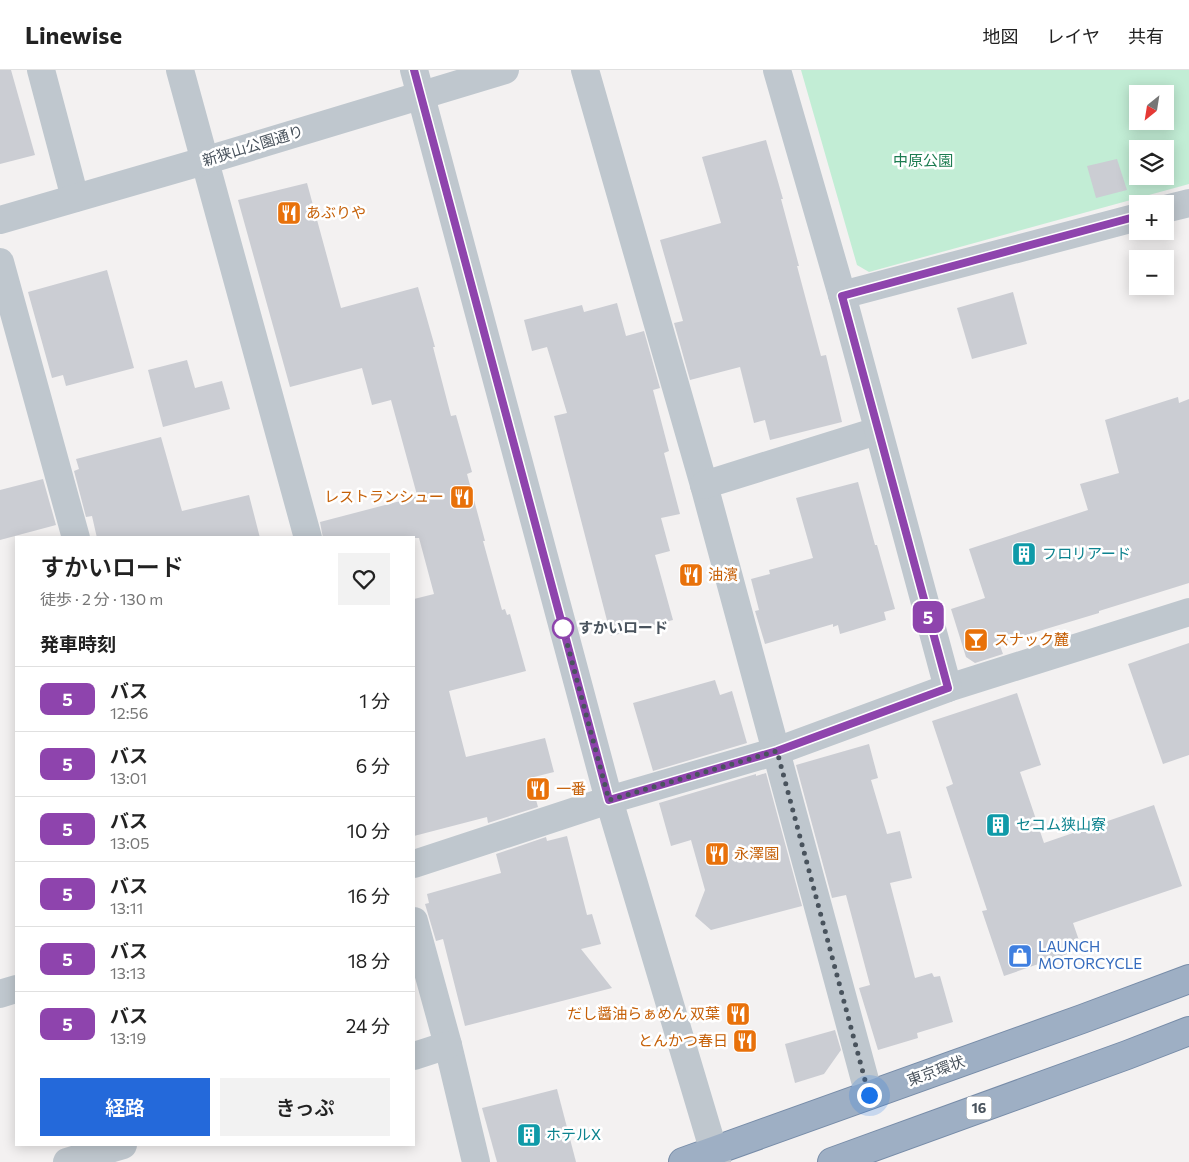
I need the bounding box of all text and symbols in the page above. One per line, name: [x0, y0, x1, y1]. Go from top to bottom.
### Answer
text: Linewise: [25, 20, 122, 49]
text: 地図: [983, 25, 1019, 47]
text: レイヤ: [1047, 25, 1100, 47]
text: 共有: [1128, 25, 1164, 47]
north arrow: [1129, 85, 1174, 130]
map controls: [1129, 85, 1174, 295]
street label: 新狭山公園通り: [200, 121, 306, 169]
button: layers: [1129, 140, 1174, 185]
park label: 中原公園: [893, 151, 953, 169]
button: +: [1129, 195, 1174, 240]
restaurant icon: あぶりや: [276, 200, 302, 226]
place label: あぶりや: [306, 203, 366, 221]
button: −: [1129, 250, 1174, 295]
restaurant icon: レストランシュー: [449, 484, 475, 510]
place label: レストランシュー: [324, 487, 444, 505]
building icon: フロリアード: [1011, 541, 1037, 567]
place label: フロリアード: [1042, 544, 1131, 562]
text: すかいロード: [40, 552, 184, 581]
button: heart: [338, 553, 390, 605]
restaurant icon: 油濱: [678, 562, 704, 588]
place label: 油濱: [708, 565, 738, 583]
text: 徒歩 · 2 分 · 130 m: [40, 589, 163, 608]
line badge: 5: [912, 601, 944, 633]
text: 5: [923, 606, 933, 628]
marker: すかいロード: [552, 617, 574, 639]
place label: すかいロード: [578, 618, 668, 636]
bar icon: スナック麓: [963, 627, 989, 653]
place label: スナック麓: [994, 630, 1069, 648]
text: 発車時刻: [40, 632, 116, 655]
text: バス: [110, 679, 148, 702]
text: 5: [62, 688, 73, 710]
text: 1 分: [359, 689, 390, 712]
text: 12:56: [110, 703, 148, 722]
text: バス: [110, 744, 148, 767]
text: 5: [62, 753, 73, 775]
text: 6 分: [356, 754, 390, 777]
text: 13:01: [110, 768, 147, 787]
restaurant icon: 一番: [525, 776, 551, 802]
place label: 一番: [556, 779, 586, 797]
text: バス: [110, 809, 148, 832]
building icon: セコム狭山寮: [985, 812, 1011, 838]
place label: セコム狭山寮: [1016, 815, 1106, 833]
text: 5: [62, 818, 73, 840]
text: 10 分: [347, 819, 390, 842]
text: 13:05: [110, 833, 149, 852]
restaurant icon: 永澤園: [704, 841, 730, 867]
place label: 永澤園: [734, 844, 779, 862]
text: バス: [110, 874, 148, 897]
text: 5: [62, 883, 73, 905]
text: 16 分: [348, 884, 390, 907]
text: 13:11: [110, 898, 143, 917]
place label: LAUNCH MOTORCYCLE: [1038, 937, 1142, 972]
text: バス: [110, 939, 148, 962]
shop icon: LAUNCH MOTORCYCLE: [1007, 943, 1033, 969]
text: 5: [62, 948, 73, 970]
text: 18 分: [348, 949, 390, 972]
text: 13:13: [110, 963, 146, 982]
restaurant icon: だし醤油らぁめん 双葉: [725, 1001, 751, 1027]
text: バス: [110, 1004, 148, 1027]
place label: だし醤油らぁめん 双葉: [567, 1004, 720, 1022]
text: 5: [62, 1013, 73, 1035]
text: 24 分: [346, 1014, 390, 1037]
text: 13:19: [110, 1028, 146, 1047]
restaurant icon: とんかつ春日: [732, 1028, 758, 1054]
place label: とんかつ春日: [638, 1031, 728, 1049]
street label: 東京環状: [904, 1051, 967, 1089]
button: 経路: [40, 1078, 210, 1136]
button: きっぷ: [220, 1078, 390, 1136]
your location: [857, 1083, 882, 1108]
road number: 16: [966, 1096, 992, 1120]
building icon: ホテルX: [516, 1122, 542, 1148]
place label: ホテルX: [546, 1125, 601, 1143]

